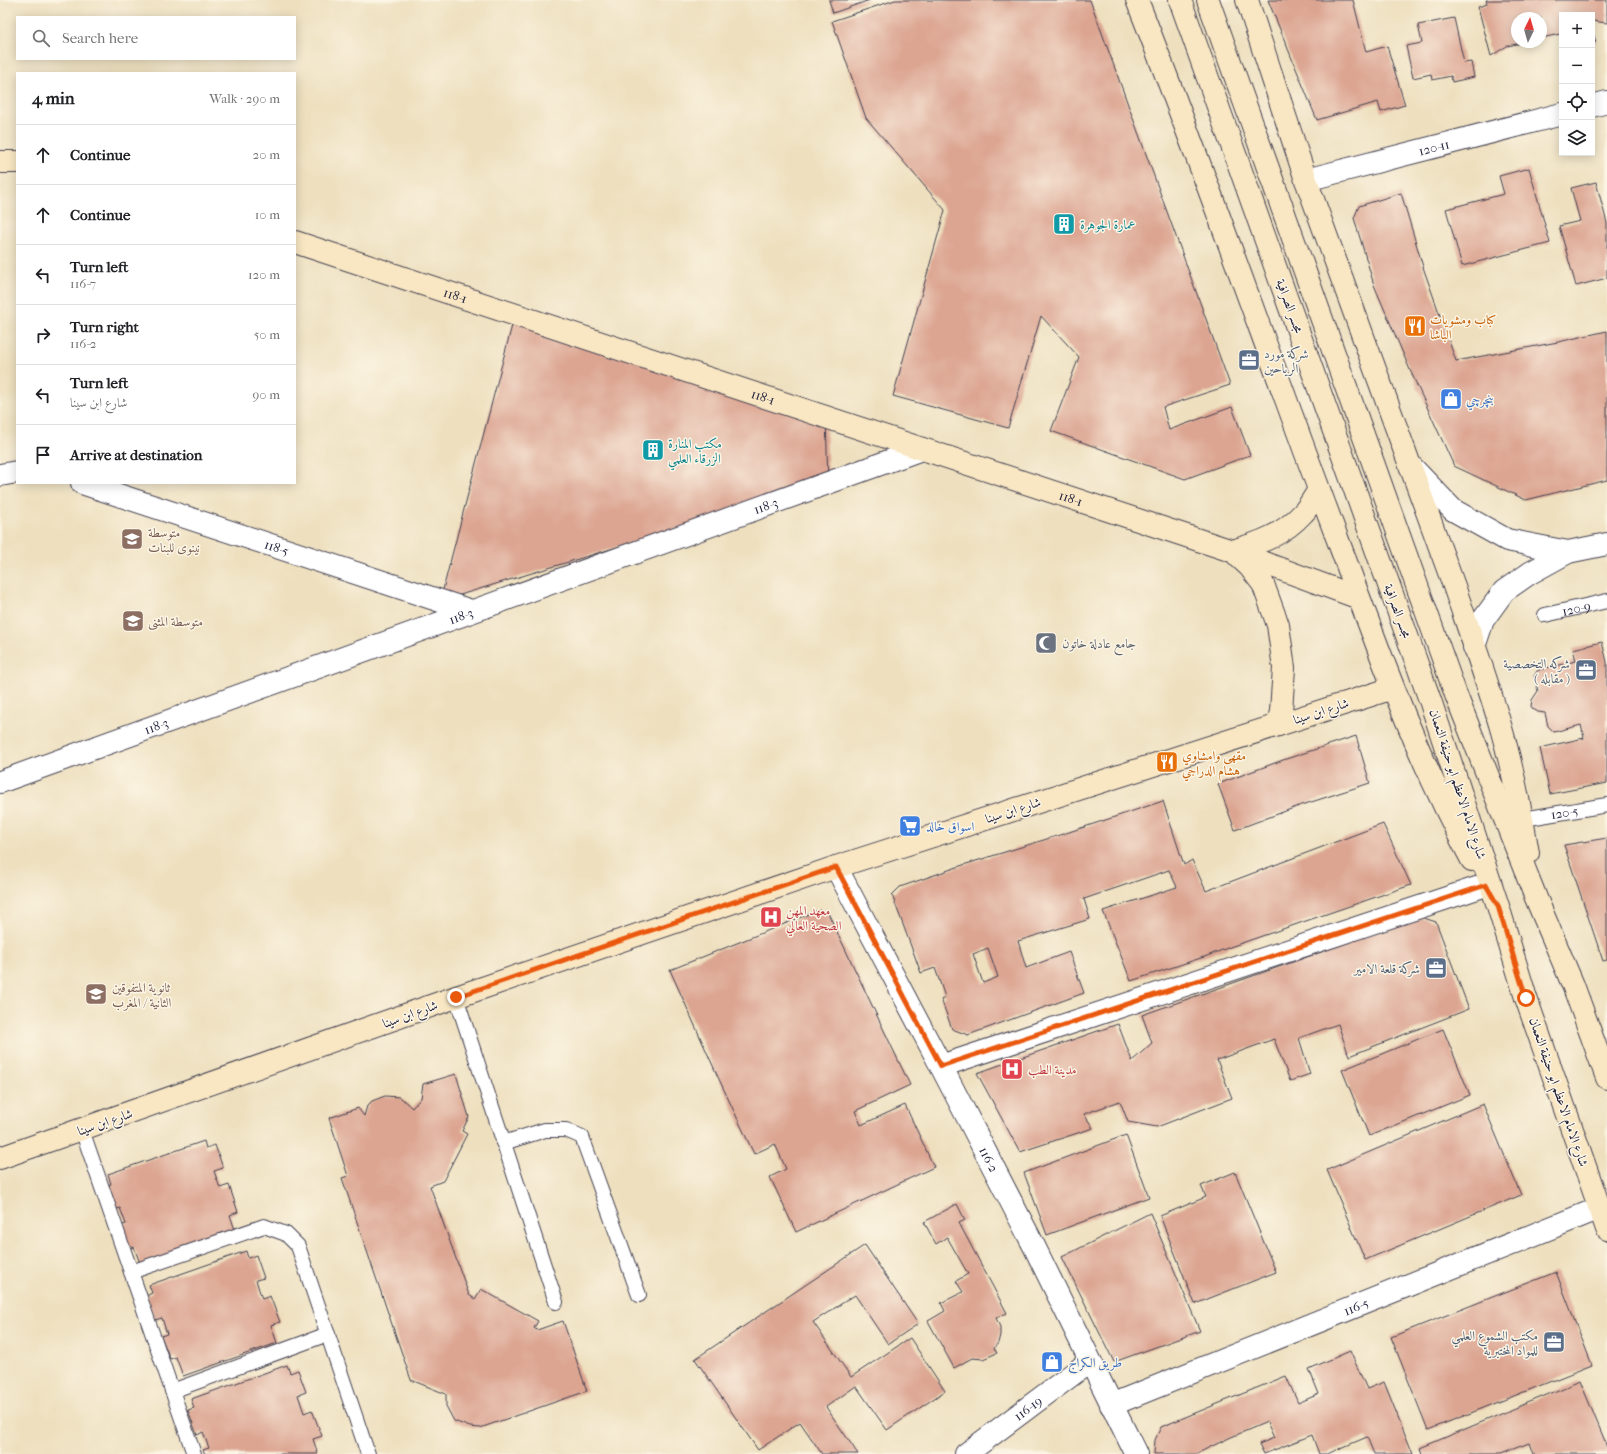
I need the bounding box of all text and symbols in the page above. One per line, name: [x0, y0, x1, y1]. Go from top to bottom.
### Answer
north arrow: [1511, 12, 1547, 48]
map controls: [1559, 12, 1595, 156]
button: +: [1559, 12, 1595, 48]
search box: [16, 16, 296, 60]
icon: search: [30, 27, 52, 49]
text: Search here: [62, 29, 138, 47]
button: −: [1559, 48, 1595, 84]
button: locate: [1559, 84, 1595, 120]
text: 4 min: [32, 88, 75, 108]
text: Walk · 290 m: [209, 91, 280, 106]
button: layers: [1559, 120, 1595, 156]
street label: 120-11: [1417, 136, 1451, 158]
icon: ahead: [32, 144, 54, 166]
text: Continue: [70, 146, 130, 164]
text: 20 m: [253, 147, 280, 162]
icon: ahead: [32, 204, 54, 226]
text: Continue: [70, 206, 130, 224]
text: 10 m: [255, 207, 280, 222]
building icon: عمارة الجوهرة: [1051, 211, 1077, 237]
place label: عمارة الجوهرة: [1080, 217, 1136, 233]
text: Turn left: [70, 258, 128, 276]
icon: left: [32, 264, 54, 286]
text: 120 m: [248, 267, 280, 282]
text: 116-7: [70, 276, 96, 291]
street label: مجسر الصرافية: [1272, 277, 1307, 336]
street label: 118-1: [442, 284, 469, 306]
place label: كباب ومشويات الباشا: [1430, 312, 1496, 343]
restaurant icon: كباب ومشويات الباشا: [1402, 313, 1428, 339]
text: Turn right: [70, 318, 139, 336]
icon: right: [32, 324, 54, 346]
text: 50 m: [254, 327, 280, 342]
text: 116-2: [70, 336, 96, 351]
place label: شركة مورد الرياحين: [1264, 345, 1308, 377]
office icon: شركة مورد الرياحين: [1236, 347, 1262, 373]
text: Turn left: [70, 374, 128, 392]
icon: left: [32, 384, 54, 406]
street label: 118-1: [750, 386, 777, 407]
shop icon: بنچرچي: [1438, 386, 1464, 412]
text: 90 m: [252, 387, 280, 402]
place label: بنچرچي: [1466, 392, 1493, 411]
text: شارع ابن سينا: [70, 395, 127, 410]
place label: مكتب المنارة الزرقاء العلمي: [668, 436, 722, 471]
building icon: مكتب المنارة الزرقاء العلمي: [640, 437, 666, 463]
icon: arrive: [32, 444, 54, 466]
text: Arrive at destination: [70, 446, 202, 464]
street label: 118-1: [1057, 487, 1085, 509]
street label: 118-3: [752, 494, 780, 517]
place label: متوسطة نينوى للبنات: [148, 525, 200, 556]
school or university icon: متوسطة نينوى للبنات: [119, 526, 145, 552]
street label: 118-5: [263, 536, 291, 558]
street label: مجسر الصرافية: [1380, 582, 1415, 641]
street label: 120-9: [1561, 597, 1592, 618]
street label: 118-3: [447, 604, 475, 627]
school or university icon: متوسطة المثنى: [120, 608, 146, 634]
place label: متوسطة المثنى: [148, 614, 203, 631]
mosque icon: جامع عادلة خاتون: [1033, 630, 1059, 656]
place label: جامع عادلة خاتون: [1062, 636, 1136, 656]
place label: شركه التخصصية ( مقابله ): [1503, 655, 1570, 687]
office icon: شركه التخصصية ( مقابله ): [1573, 657, 1599, 683]
street label: شارع ابن سينا: [1291, 695, 1352, 731]
street label: شارع الامام الاعظم ابو حنيفة النعمان: [1422, 707, 1489, 862]
street label: 118-3: [142, 714, 170, 737]
place label: مقهى وامشاوي هشام الدراجي: [1182, 748, 1246, 782]
restaurant icon: مقهى وامشاوي هشام الدراجي: [1154, 749, 1180, 775]
street label: شارع ابن سينا: [983, 794, 1044, 830]
street label: 120-5: [1550, 802, 1580, 822]
supermarket icon: اسواق خالد: [897, 813, 923, 839]
place label: اسواق خالد: [926, 819, 974, 835]
place label: معهد المهن الصحية العالي: [786, 903, 842, 937]
hospital icon: معهد المهن الصحية العالي: [758, 904, 784, 930]
office icon: شركة قلعة الامير: [1423, 955, 1449, 981]
place label: شركة قلعة الامير: [1352, 960, 1420, 977]
place label: ثانوية المتفوقين الثانية / المغرب: [112, 980, 172, 1011]
school or university icon: ثانوية المتفوقين الثانية / المغرب: [83, 981, 109, 1007]
route end: [447, 988, 465, 1006]
route start: [1517, 989, 1535, 1007]
street label: شارع ابن سينا: [380, 997, 441, 1035]
street label: شارع الامام الاعظم ابو حنيفة النعمان: [1522, 1015, 1592, 1170]
hospital icon: مدينة الطب: [999, 1056, 1025, 1082]
place label: مدينة الطب: [1028, 1062, 1077, 1079]
street label: شارع ابن سينا: [75, 1106, 136, 1142]
street label: 116-2: [976, 1144, 1002, 1175]
street label: 116-5: [1341, 1295, 1371, 1318]
place label: مكتب الشموع العلمي للمواد المختبرية: [1452, 1328, 1538, 1359]
office icon: مكتب الشموع العلمي للمواد المختبرية: [1541, 1329, 1567, 1355]
shop icon: طريق الكراج: [1039, 1349, 1065, 1375]
place label: طريق الكراج: [1068, 1355, 1122, 1374]
street label: 116-19: [1011, 1392, 1045, 1423]

